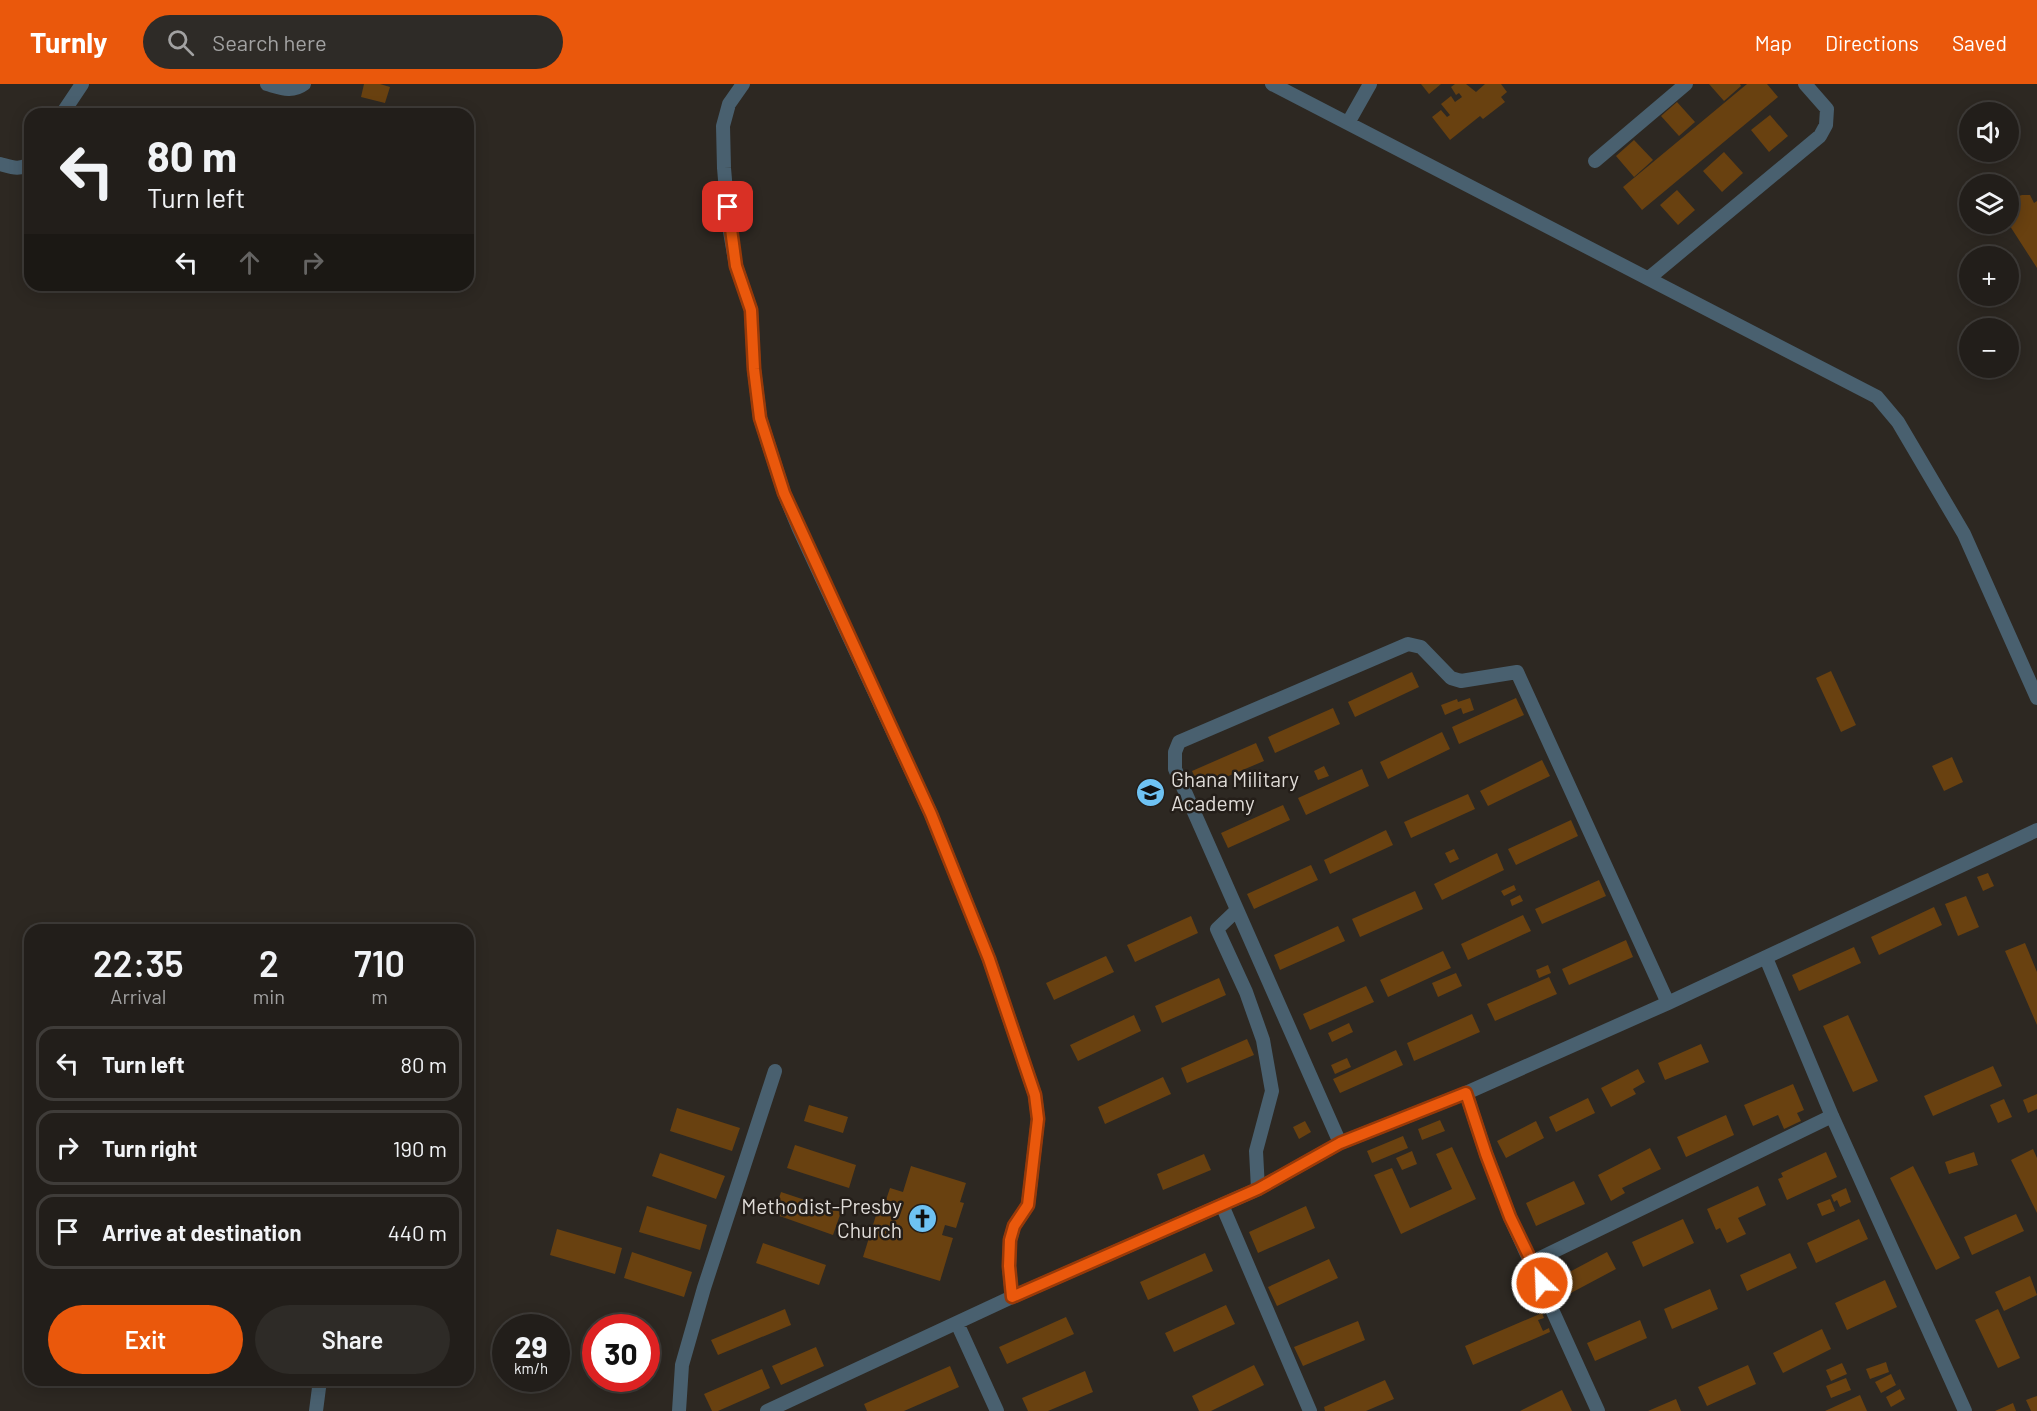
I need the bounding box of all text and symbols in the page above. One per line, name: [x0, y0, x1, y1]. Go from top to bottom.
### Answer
search box: [143, 15, 563, 69]
text: Turnly: [30, 25, 107, 59]
icon: search: [164, 26, 197, 59]
text: Search here: [212, 29, 327, 55]
text: Map: [1755, 30, 1792, 55]
text: Directions: [1825, 30, 1919, 55]
text: Saved: [1952, 30, 2007, 55]
map controls: [1959, 102, 2019, 378]
button: sound: [1959, 102, 2019, 162]
text: 80 m: [147, 130, 237, 180]
icon: left: [48, 132, 126, 210]
button: layers: [1959, 174, 2019, 234]
text: Turn left: [147, 181, 245, 213]
pin: [702, 181, 753, 232]
icon: arrive: [711, 190, 744, 223]
icon: left: [170, 246, 203, 279]
icon: ahead: [233, 246, 266, 279]
icon: right: [296, 246, 329, 279]
button: +: [1959, 246, 2019, 306]
button: −: [1959, 318, 2019, 378]
place label: Ghana Military Academy: [1171, 766, 1299, 815]
school or university icon: Ghana Military Academy: [1134, 776, 1166, 808]
text: 22:35: [93, 941, 184, 984]
text: 2: [259, 941, 279, 984]
text: 710: [354, 941, 405, 984]
text: Arrival: [110, 984, 166, 1008]
text: min: [253, 984, 285, 1008]
text: m: [371, 984, 388, 1008]
icon: left: [51, 1047, 84, 1080]
text: Turn left: [102, 1051, 185, 1077]
text: 80 m: [401, 1051, 447, 1077]
icon: right: [51, 1131, 84, 1164]
text: Turn right: [102, 1135, 197, 1161]
text: 190 m: [393, 1135, 447, 1161]
place label: Methodist-Presby Church: [741, 1193, 902, 1242]
church icon: Methodist-Presby Church: [907, 1203, 939, 1235]
icon: arrive: [51, 1215, 84, 1248]
text: Arrive at destination: [102, 1219, 301, 1245]
text: 440 m: [388, 1219, 447, 1245]
position arrow: [1510, 1251, 1574, 1315]
button: Exit: [48, 1305, 243, 1374]
button: Share: [255, 1305, 450, 1374]
speed limit sign: 30: [582, 1314, 660, 1392]
text: 29: [515, 1328, 547, 1364]
text: km/h: [514, 1359, 548, 1377]

